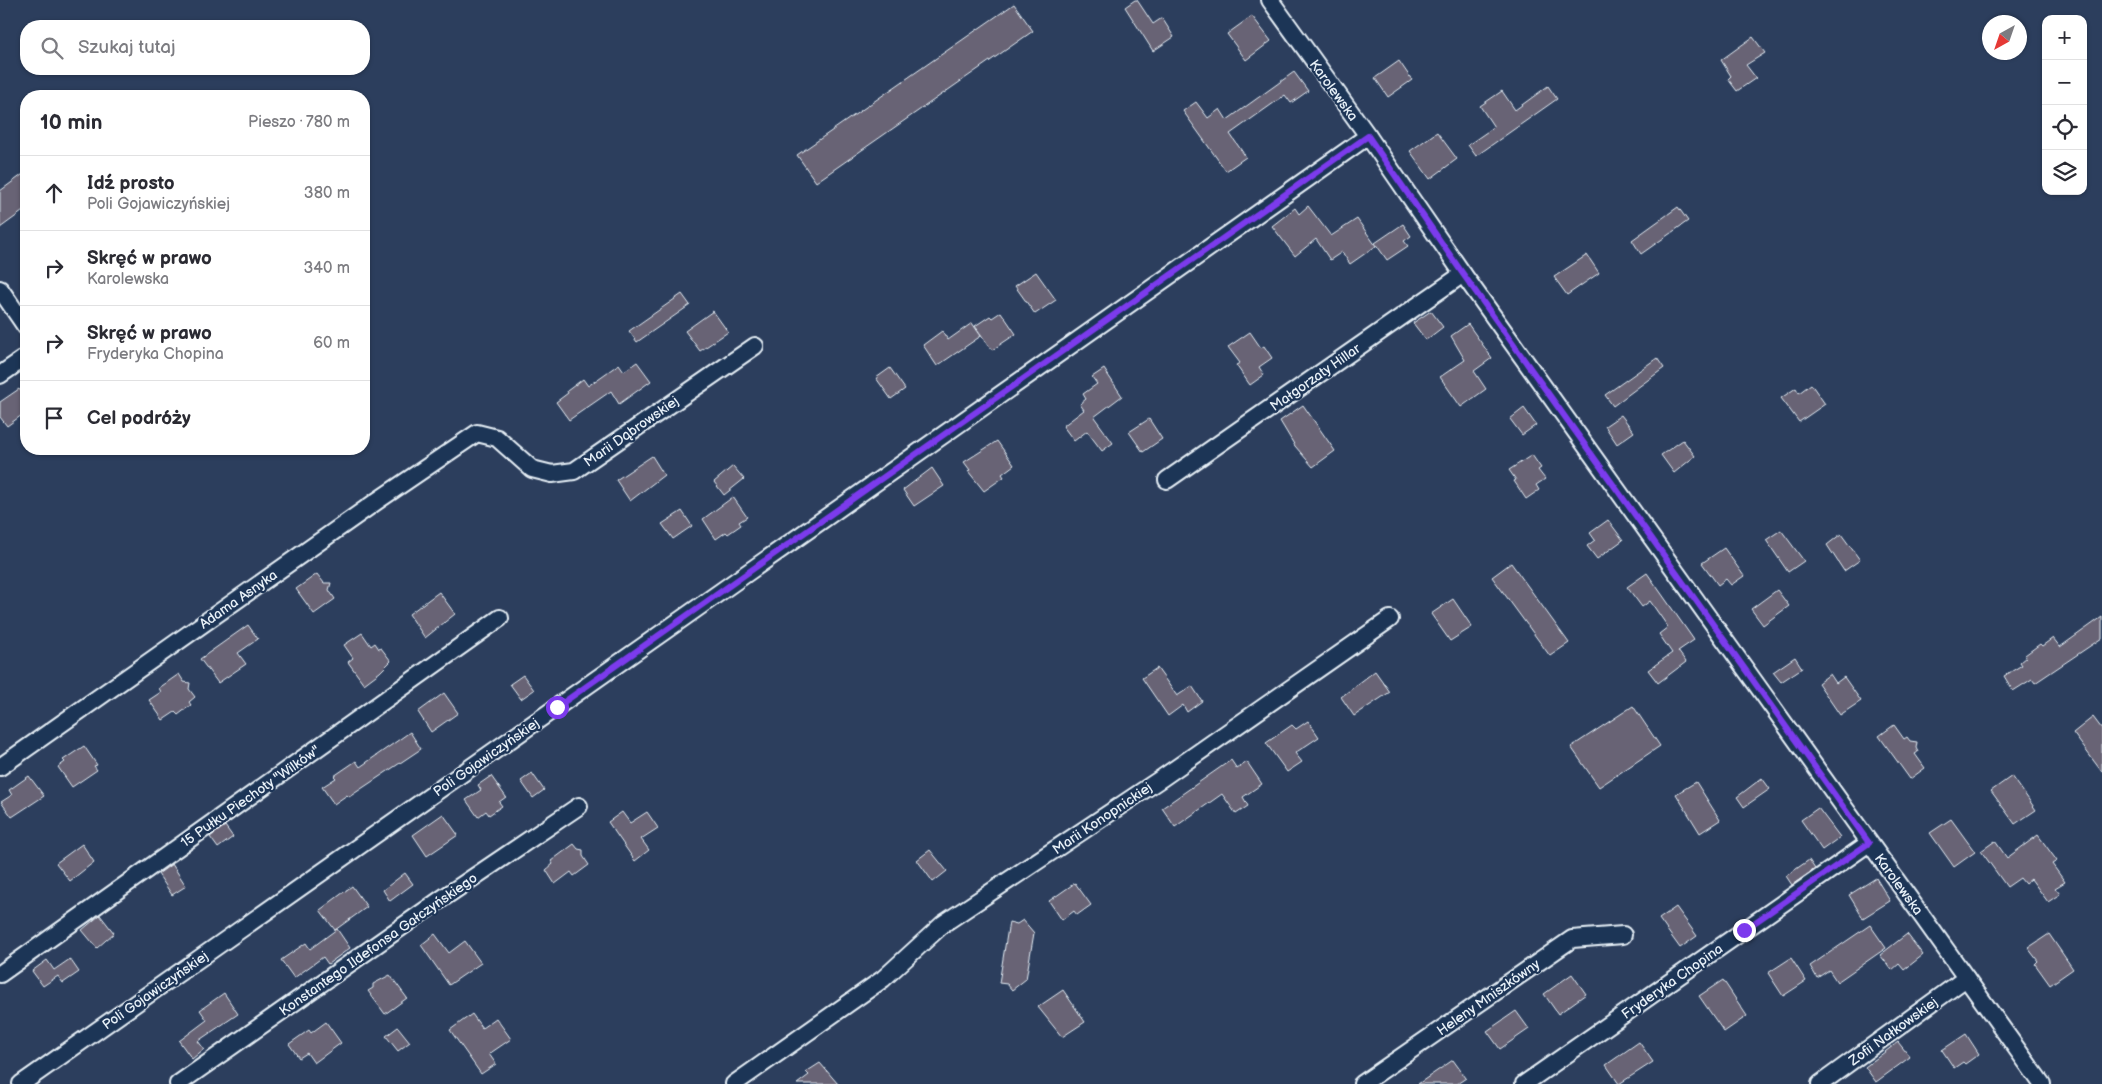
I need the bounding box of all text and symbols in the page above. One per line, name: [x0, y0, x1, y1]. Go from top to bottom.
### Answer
north arrow: [1982, 15, 2027, 60]
map controls: [2042, 15, 2087, 195]
button: +: [2042, 15, 2087, 60]
search box: [20, 20, 370, 75]
icon: search: [38, 34, 66, 62]
text: Szukaj tutaj: [78, 36, 175, 59]
street label: Karolewska: [1306, 56, 1362, 124]
button: −: [2042, 60, 2087, 105]
button: locate: [2042, 105, 2087, 150]
text: 10 min: [40, 110, 102, 135]
text: Pieszo · 780 m: [248, 113, 350, 132]
button: layers: [2042, 150, 2087, 195]
text: Idź prosto: [87, 172, 175, 195]
icon: ahead: [40, 179, 68, 207]
text: 380 m: [304, 184, 350, 203]
text: Poli Gojawiczyńskiej: [87, 195, 230, 214]
text: Skręć w prawo: [87, 247, 212, 270]
icon: right: [40, 254, 68, 282]
text: 340 m: [303, 259, 350, 278]
text: Karolewska: [87, 270, 169, 289]
text: Skręć w prawo: [87, 322, 212, 345]
icon: right: [40, 329, 68, 357]
text: 60 m: [313, 334, 350, 353]
street label: Małgorzaty Hillar: [1267, 339, 1364, 415]
text: Fryderyka Chopina: [87, 345, 224, 364]
street label: Marii Dąbrowskiej: [581, 392, 682, 470]
icon: arrive: [40, 404, 68, 432]
text: Cel podróży: [87, 407, 191, 430]
street label: Adama Asnyka: [196, 566, 281, 633]
route start: [546, 696, 569, 719]
street label: Poli Gojawiczyńskiej: [430, 715, 542, 800]
street label: 15 Pułku Piechoty "Wilków": [177, 742, 323, 851]
street label: Marii Konopnickiej: [1049, 779, 1155, 858]
street label: Karolewska: [1871, 850, 1927, 918]
street label: Konstantego Ildefonsa Gałczyńskiego: [276, 869, 480, 1019]
route end: [1733, 919, 1756, 942]
street label: Fryderyka Chopina: [1618, 940, 1726, 1023]
street label: Poli Gojawiczyńskiej: [99, 948, 211, 1033]
street label: Heleny Mniszkówny: [1433, 955, 1544, 1039]
street label: Zofii Nałkowskiej: [1845, 993, 1941, 1070]

